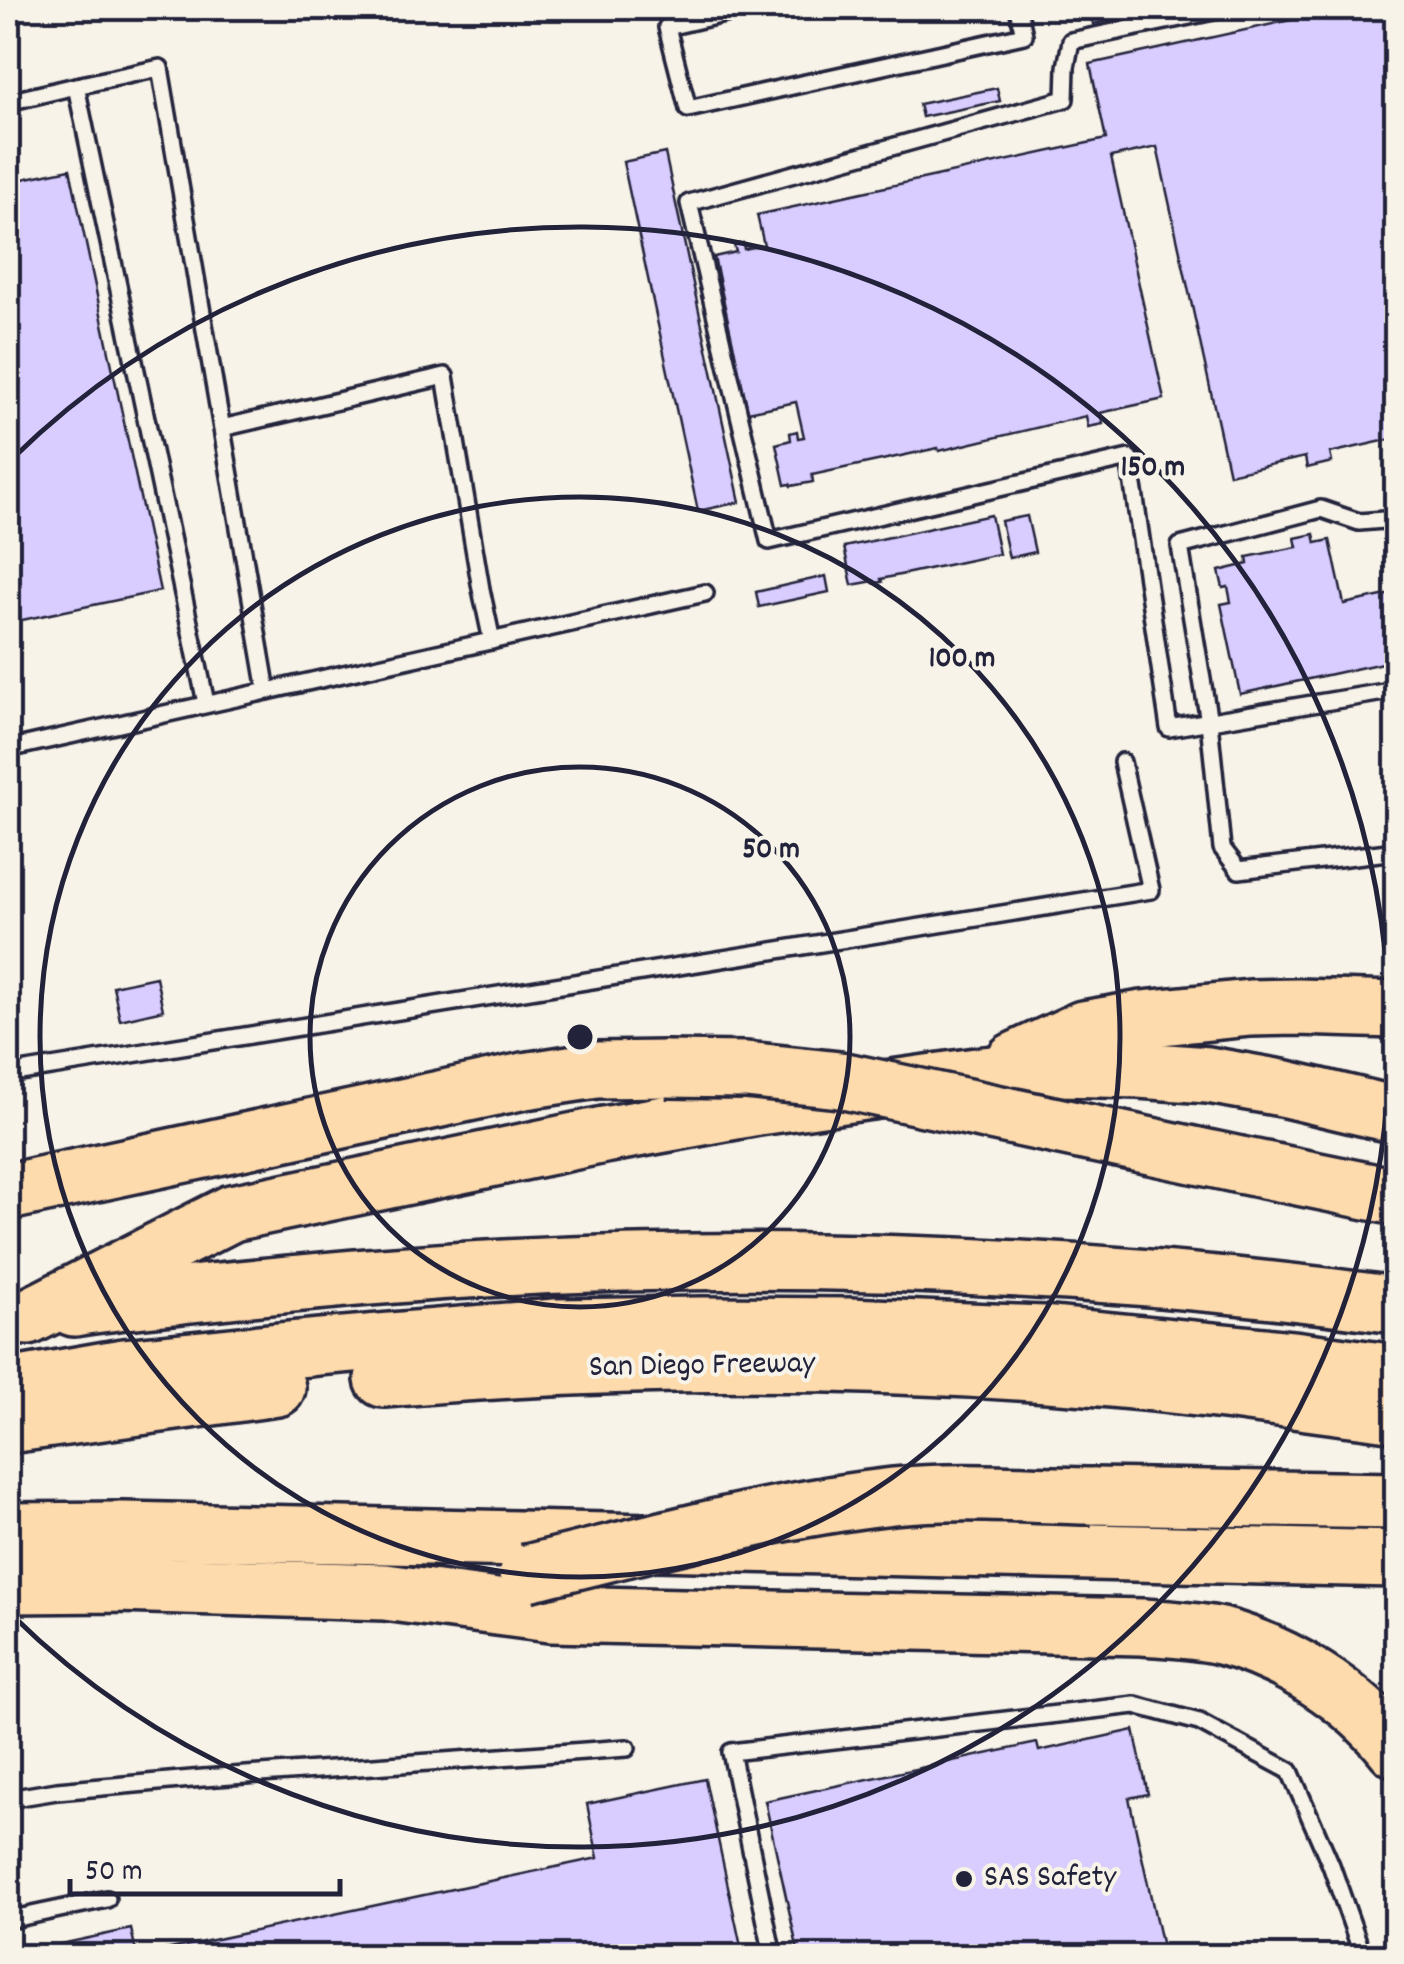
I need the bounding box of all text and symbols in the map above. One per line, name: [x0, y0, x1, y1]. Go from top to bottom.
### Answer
text: 150 m: [1121, 448, 1185, 491]
text: 100 m: [929, 639, 995, 682]
text: 50 m: [742, 830, 800, 873]
centre of rings: [562, 1019, 598, 1055]
street label: San Diego Freeway: [589, 1342, 816, 1392]
scale bar: [70, 1834, 340, 1896]
text: 50 m: [85, 1852, 143, 1895]
place label: SAS Safety: [984, 1856, 1117, 1902]
marker: SAS Safety: [953, 1868, 975, 1890]

